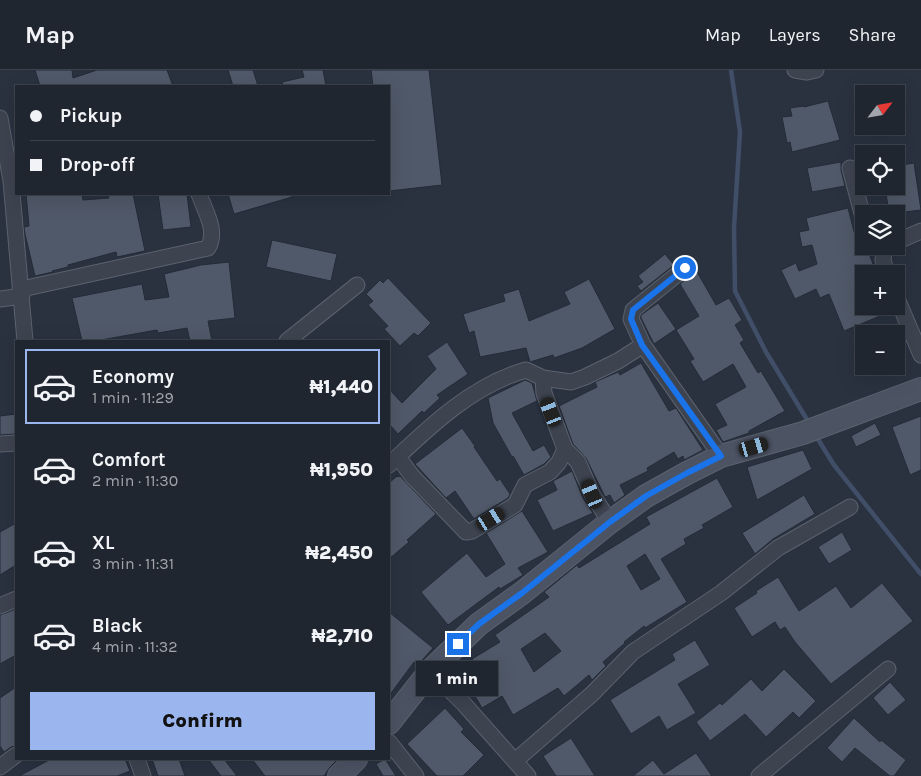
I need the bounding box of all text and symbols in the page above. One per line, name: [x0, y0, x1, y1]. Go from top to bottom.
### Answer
text: Map: [25, 21, 75, 49]
text: Map: [705, 24, 741, 46]
text: Layers: [769, 24, 821, 46]
text: Share: [849, 24, 896, 46]
north arrow: [855, 85, 905, 135]
map controls: [855, 85, 905, 375]
text: Pickup: [60, 105, 122, 127]
button: locate: [855, 145, 905, 195]
text: Drop-off: [60, 154, 135, 176]
button: layers: [855, 205, 905, 255]
route start: [674, 257, 696, 279]
button: +: [855, 265, 905, 315]
button: −: [855, 325, 905, 375]
icon: car: [32, 364, 77, 409]
text: Economy: [92, 366, 174, 388]
text: ₦1,440: [309, 376, 373, 398]
text: 1 min · 11:29: [92, 388, 174, 407]
car: [538, 395, 563, 429]
car: [737, 436, 770, 458]
icon: car: [32, 447, 77, 492]
text: Comfort: [92, 449, 166, 471]
text: ₦1,950: [310, 459, 373, 481]
text: 2 min · 11:30: [92, 471, 178, 490]
car: [579, 477, 604, 511]
car: [474, 505, 507, 533]
icon: car: [32, 530, 77, 575]
text: XL: [92, 532, 114, 554]
text: ₦2,450: [305, 542, 373, 564]
text: 3 min · 11:31: [92, 554, 174, 573]
icon: car: [32, 613, 77, 658]
text: Black: [92, 615, 143, 637]
text: ₦2,710: [311, 625, 373, 647]
route end: [447, 633, 469, 655]
text: 4 min · 11:32: [92, 637, 178, 656]
callout: 1 min: [417, 662, 499, 696]
text: 1 min: [436, 669, 478, 688]
button: Confirm: [30, 692, 375, 750]

